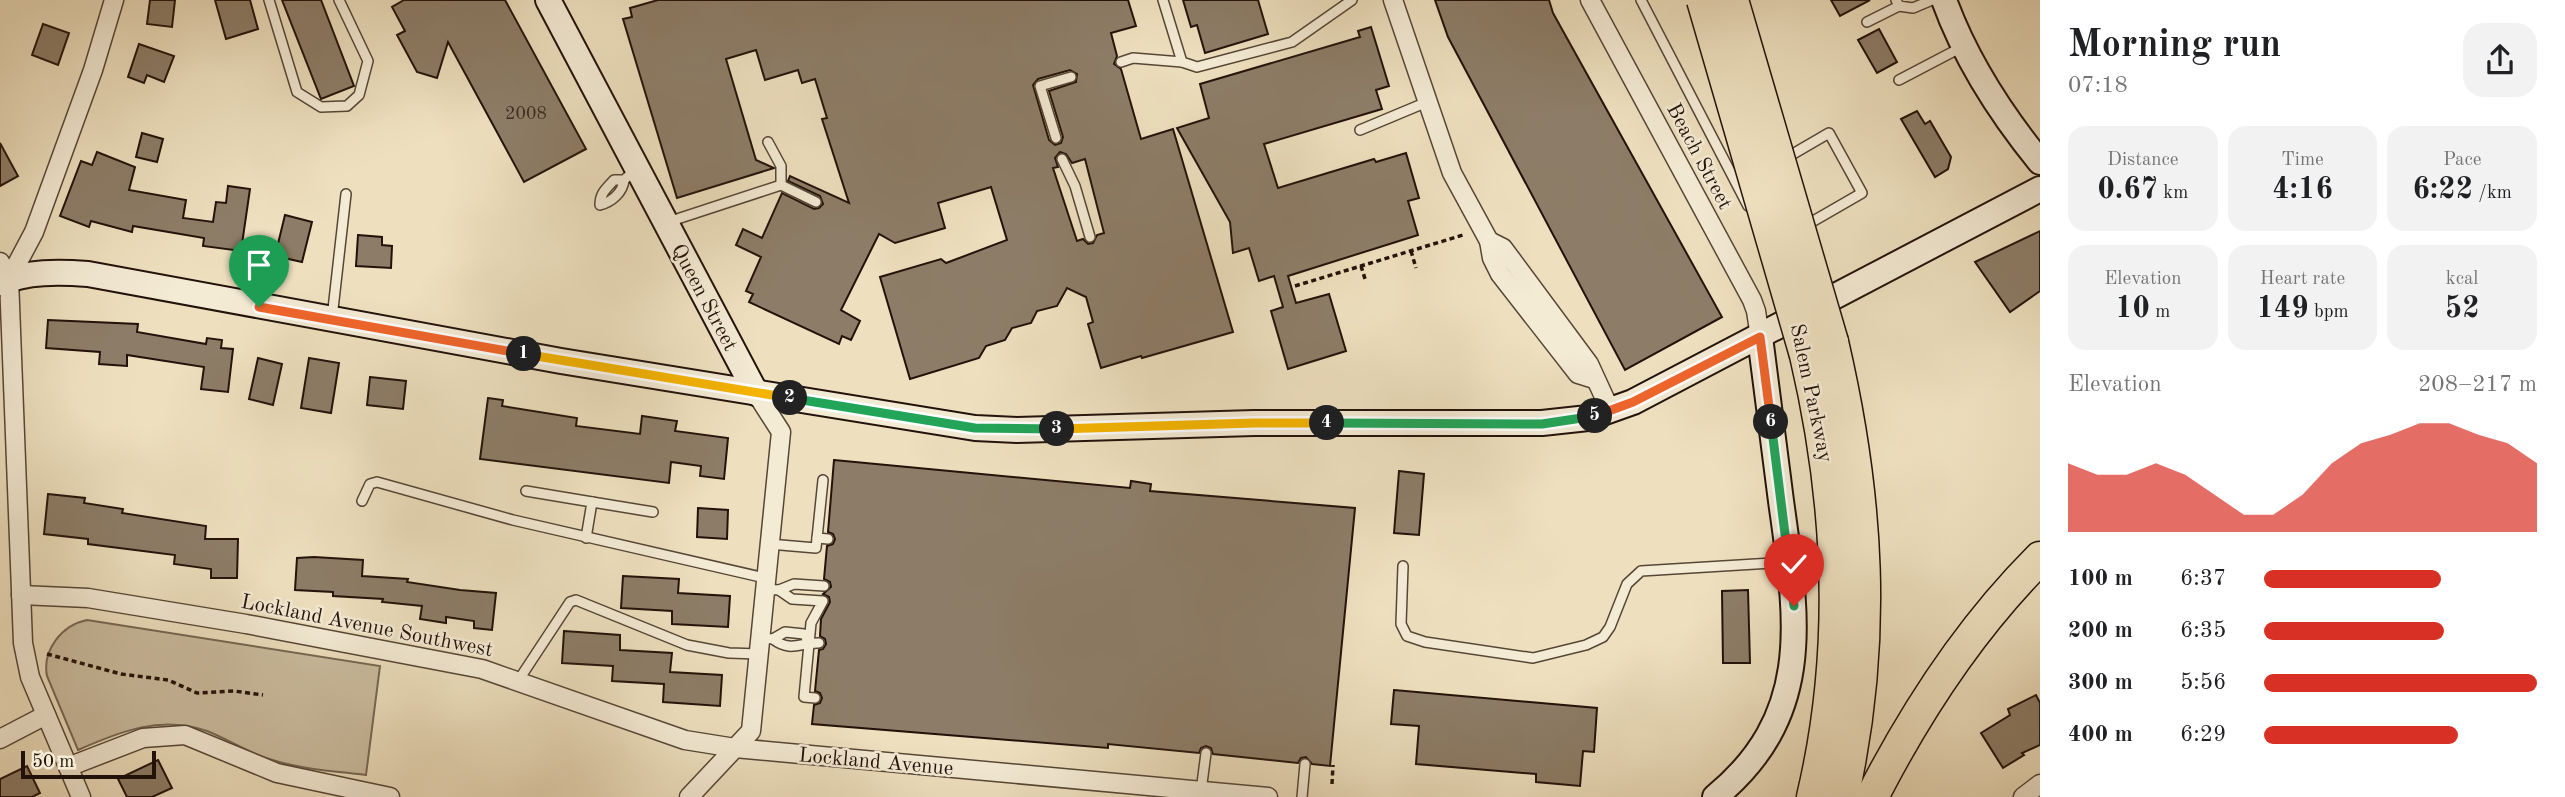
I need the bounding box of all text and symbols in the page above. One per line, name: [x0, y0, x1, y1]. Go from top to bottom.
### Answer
button: share: [2463, 23, 2537, 97]
text: Morning run: [2068, 27, 2281, 65]
text: 07:18: [2068, 74, 2128, 97]
street label: Beach Street: [1662, 100, 1735, 213]
house number: 2008: [505, 105, 547, 123]
text: Distance: [2107, 151, 2179, 170]
text: Time: [2281, 151, 2324, 170]
text: Pace: [2443, 151, 2481, 170]
text: 0.67: [2097, 175, 2158, 205]
text: 4:16: [2272, 175, 2333, 205]
text: 6:22: [2412, 175, 2473, 205]
text: km: [2158, 184, 2188, 203]
text: /km: [2473, 184, 2512, 203]
pin: [229, 235, 289, 307]
street label: Queen Street: [667, 241, 741, 355]
icon: arrive: [240, 246, 278, 284]
text: Elevation: [2104, 270, 2181, 289]
text: Heart rate: [2260, 270, 2345, 289]
text: kcal: [2446, 270, 2479, 289]
text: 10: [2115, 294, 2150, 324]
text: 149: [2256, 294, 2309, 324]
text: 52: [2445, 294, 2480, 324]
text: m: [2150, 303, 2170, 322]
text: bpm: [2309, 303, 2349, 322]
street label: Salem Parkway: [1786, 322, 1835, 465]
pin: 1: [506, 336, 542, 372]
text: 1: [518, 344, 529, 363]
text: Elevation: [2068, 373, 2162, 396]
text: 208–217 m: [2418, 373, 2537, 396]
pin: 2: [772, 380, 808, 416]
text: 2: [784, 388, 795, 407]
pin: 5: [1578, 398, 1612, 434]
pin: 6: [1754, 404, 1788, 440]
pin: 4: [1310, 406, 1344, 440]
text: 5: [1589, 406, 1600, 425]
pin: 3: [1040, 412, 1074, 446]
text: 6: [1765, 412, 1776, 431]
text: 4: [1321, 413, 1332, 432]
text: 3: [1051, 419, 1062, 438]
pin: [1764, 534, 1824, 606]
icon: check: [1775, 545, 1813, 583]
text: 100 m: [2068, 567, 2133, 590]
text: 6:37: [2180, 567, 2226, 590]
street label: Lockland Avenue Southwest: [239, 592, 494, 661]
text: 200 m: [2068, 619, 2133, 642]
text: 6:35: [2180, 619, 2226, 642]
text: 300 m: [2068, 671, 2133, 694]
text: 5:56: [2180, 671, 2226, 694]
text: 400 m: [2068, 723, 2133, 746]
text: 6:29: [2180, 723, 2226, 746]
street label: Lockland Avenue: [798, 745, 954, 780]
scale bar: [21, 748, 156, 780]
text: 50 m: [32, 753, 74, 772]

